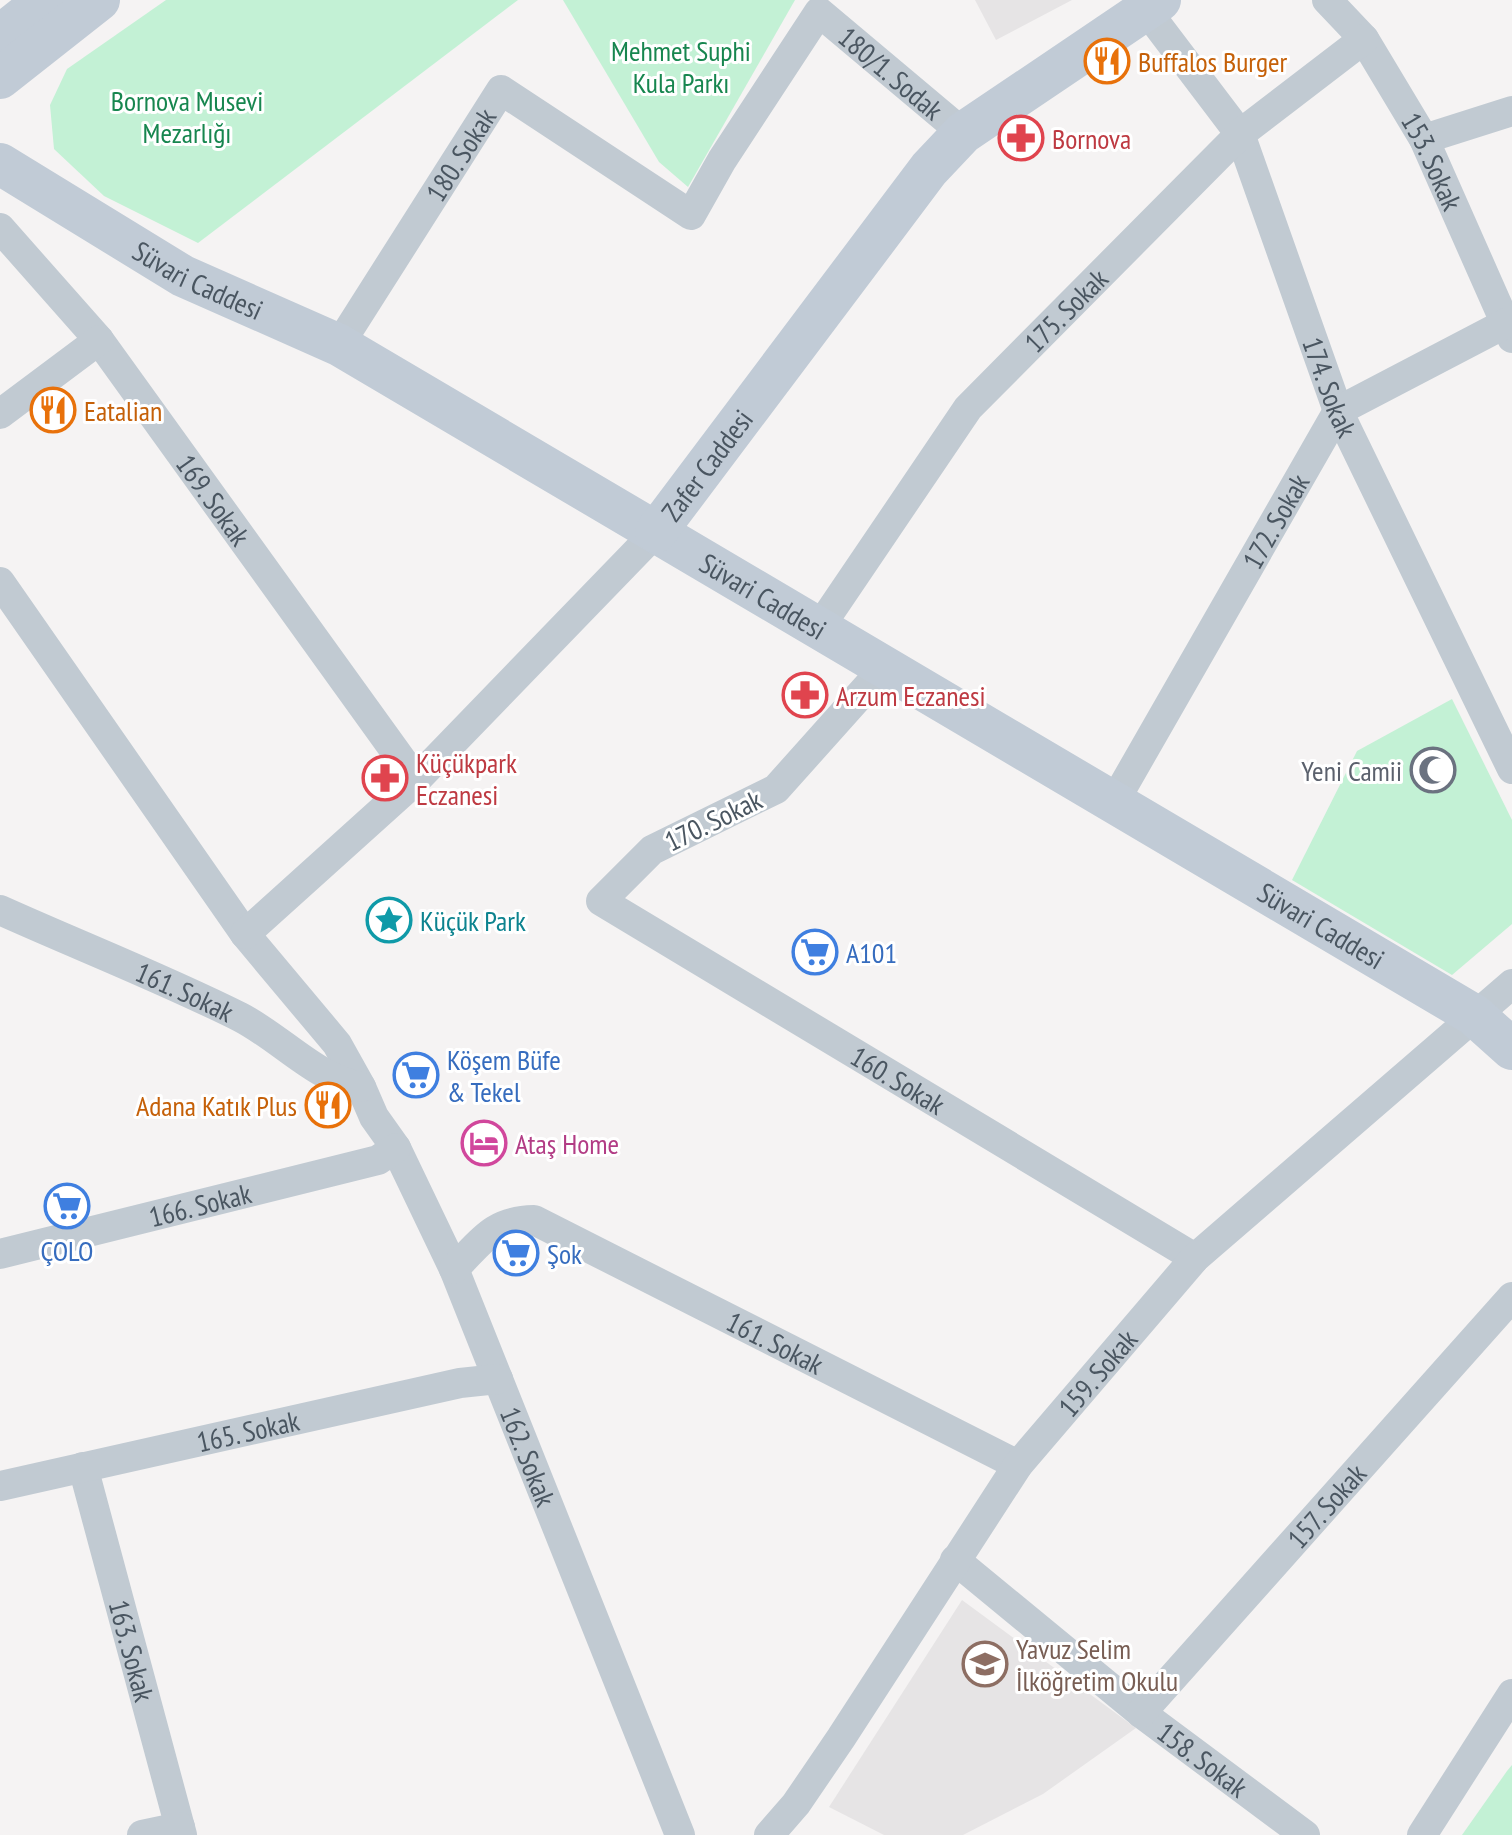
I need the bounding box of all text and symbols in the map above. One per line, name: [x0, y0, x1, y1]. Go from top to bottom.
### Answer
street label: 180/1. Sodak: [831, 18, 952, 128]
park label: Mehmet Suphi Kula Parkı: [611, 32, 751, 101]
restaurant icon: Buffalos Burger: [1083, 37, 1131, 85]
place label: Buffalos Burger: [1138, 43, 1288, 80]
park label: Bornova Musevi Mezarlığı: [111, 82, 263, 151]
street label: 180. Sokak: [417, 100, 504, 208]
street label: 153. Sokak: [1394, 105, 1472, 216]
pharmacy icon: Bornova: [997, 114, 1045, 162]
place label: Bornova: [1052, 120, 1131, 157]
street label: Süvari Caddesi: [126, 231, 269, 328]
street label: 175. Sokak: [1016, 260, 1115, 360]
street label: 174. Sokak: [1295, 332, 1366, 443]
restaurant icon: Eatalian: [29, 386, 77, 434]
place label: Eatalian: [84, 392, 162, 429]
street label: Zafer Caddesi: [653, 402, 760, 528]
street label: 169. Sokak: [168, 446, 259, 553]
street label: 172. Sokak: [1233, 466, 1317, 575]
street label: Süvari Caddesi: [693, 544, 834, 647]
pharmacy icon: Arzum Eczanesi: [781, 671, 829, 719]
place label: Arzum Eczanesi: [836, 677, 986, 714]
place label: Küçükpark Eczanesi: [416, 744, 517, 813]
mosque icon: Yeni Camii: [1409, 746, 1457, 794]
place label: Yeni Camii: [1301, 752, 1402, 789]
pharmacy icon: Küçükpark Eczanesi: [361, 754, 409, 802]
street label: 170. Sokak: [658, 781, 768, 859]
street label: Süvari Caddesi: [1251, 873, 1392, 977]
place icon: Küçük Park: [365, 896, 413, 944]
place label: Küçük Park: [420, 902, 526, 939]
supermarket icon: A101: [791, 928, 839, 976]
place label: A101: [846, 934, 897, 971]
street label: 161. Sokak: [130, 953, 240, 1030]
street label: 160. Sokak: [844, 1037, 952, 1122]
place label: Köşem Büfe & Tekel: [447, 1041, 561, 1110]
supermarket icon: Köşem Büfe & Tekel: [392, 1051, 440, 1099]
restaurant icon: Adana Katık Plus: [304, 1081, 352, 1129]
place label: Adana Katık Plus: [136, 1087, 297, 1124]
hotel icon: Ataş Home: [460, 1119, 508, 1167]
place label: Ataş Home: [515, 1125, 619, 1162]
street label: 166. Sokak: [145, 1174, 255, 1235]
supermarket icon: ÇOLO: [43, 1182, 91, 1230]
supermarket icon: Şok: [492, 1229, 540, 1277]
place label: ÇOLO: [41, 1232, 93, 1269]
place label: Şok: [547, 1235, 582, 1272]
street label: 161. Sokak: [721, 1302, 830, 1382]
street label: 159. Sokak: [1049, 1321, 1145, 1424]
street label: 165. Sokak: [193, 1401, 303, 1460]
street label: 162. Sokak: [492, 1401, 565, 1511]
street label: 157. Sokak: [1278, 1455, 1374, 1556]
street label: 163. Sokak: [101, 1595, 164, 1706]
place label: Yavuz Selim İlköğretim Okulu: [1016, 1630, 1178, 1699]
school or university icon: Yavuz Selim İlköğretim Okulu: [961, 1640, 1009, 1688]
street label: 158. Sokak: [1150, 1713, 1256, 1805]

